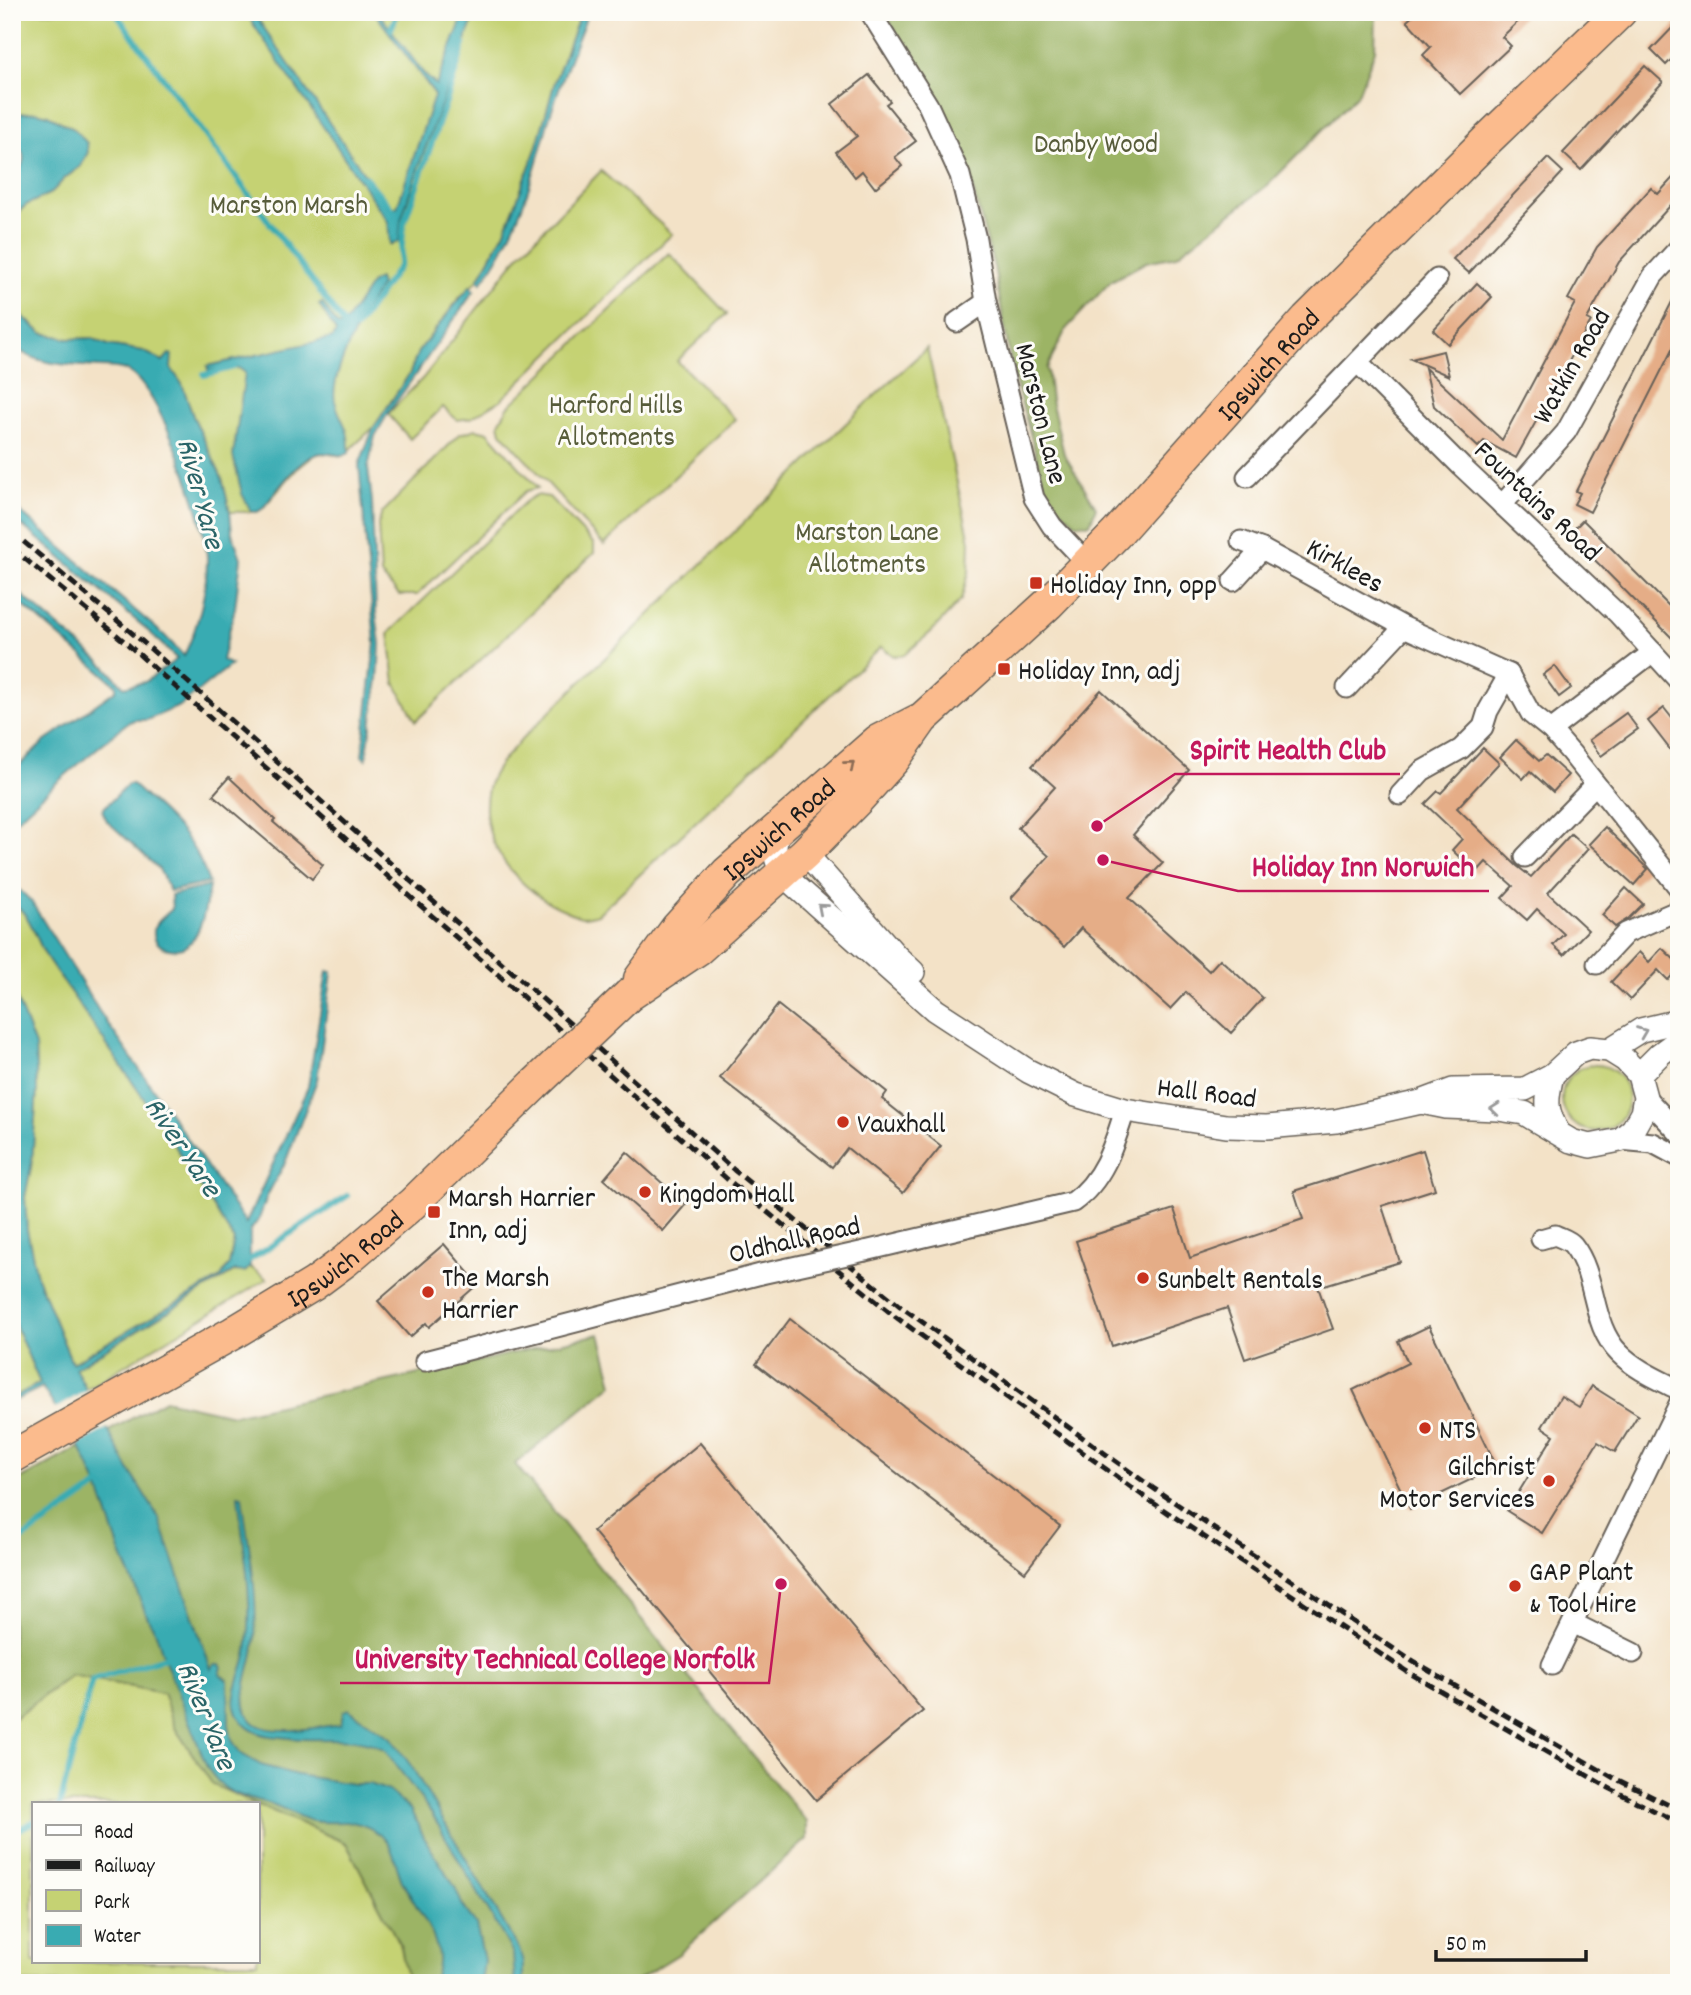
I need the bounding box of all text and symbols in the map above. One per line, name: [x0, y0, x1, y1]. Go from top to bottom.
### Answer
park label: Danby Wood: [1034, 127, 1158, 167]
park label: Marston Marsh: [210, 188, 368, 228]
street label: Ipswich Road: [1210, 301, 1332, 432]
street label: Watkin Road: [1525, 302, 1624, 433]
street label: Marston Lane: [1001, 340, 1075, 489]
park label: Harford Hills Allotments: [549, 388, 683, 460]
water label: River Yare: [162, 434, 234, 556]
street label: Fountains Road: [1463, 434, 1608, 574]
park label: Marston Lane Allotments: [795, 515, 939, 587]
street label: Kirklees: [1298, 531, 1390, 606]
place label: Holiday Inn, opp: [1050, 568, 1217, 608]
marker: Holiday Inn, opp: [1028, 575, 1044, 591]
place label: Holiday Inn, adj: [1018, 654, 1181, 694]
marker: Holiday Inn, adj: [996, 661, 1012, 677]
callout: Spirit Health Club: [1175, 723, 1400, 774]
text: Spirit Health Club: [1190, 732, 1386, 775]
one-way arrow: [842, 761, 855, 773]
street label: Ipswich Road: [716, 771, 847, 893]
callout: Holiday Inn Norwich: [1238, 840, 1489, 891]
text: Holiday Inn Norwich: [1252, 849, 1474, 892]
one-way arrow: [817, 904, 830, 916]
one-way arrow: [1636, 1026, 1648, 1040]
street label: Hall Road: [1155, 1070, 1258, 1122]
water label: River Yare: [131, 1090, 231, 1209]
one-way arrow: [1489, 1102, 1501, 1117]
place label: Vauxhall: [857, 1107, 946, 1147]
marker: Vauxhall: [835, 1114, 851, 1130]
place label: Kingdom Hall: [659, 1177, 795, 1217]
place label: Marsh Harrier Inn, adj: [448, 1181, 596, 1253]
marker: Kingdom Hall: [637, 1184, 653, 1200]
street label: Ipswich Road: [281, 1203, 415, 1321]
marker: Marsh Harrier Inn, adj: [426, 1204, 442, 1220]
street label: Oldhall Road: [725, 1208, 865, 1277]
place label: The Marsh Harrier: [442, 1261, 549, 1333]
place label: Sunbelt Rentals: [1157, 1263, 1323, 1303]
marker: Sunbelt Rentals: [1135, 1270, 1151, 1286]
marker: The Marsh Harrier: [420, 1284, 436, 1300]
place label: NTS: [1439, 1413, 1476, 1453]
marker: NTS: [1417, 1420, 1433, 1436]
place label: Gilchrist Motor Services: [1379, 1450, 1535, 1522]
marker: Gilchrist Motor Services: [1541, 1473, 1557, 1489]
place label: GAP Plant & Tool Hire: [1529, 1555, 1637, 1627]
marker: GAP Plant & Tool Hire: [1507, 1578, 1523, 1594]
callout: University Technical College Norfolk: [340, 1632, 769, 1683]
text: University Technical College Norfolk: [355, 1641, 755, 1684]
water label: River Yare: [163, 1656, 246, 1779]
legend: [32, 1802, 259, 1964]
text: Road: [94, 1819, 133, 1849]
text: Railway: [94, 1853, 155, 1883]
text: Park: [94, 1889, 130, 1919]
scale bar: [1436, 1918, 1586, 1962]
text: Water: [94, 1923, 141, 1953]
text: 50 m: [1446, 1931, 1486, 1961]

